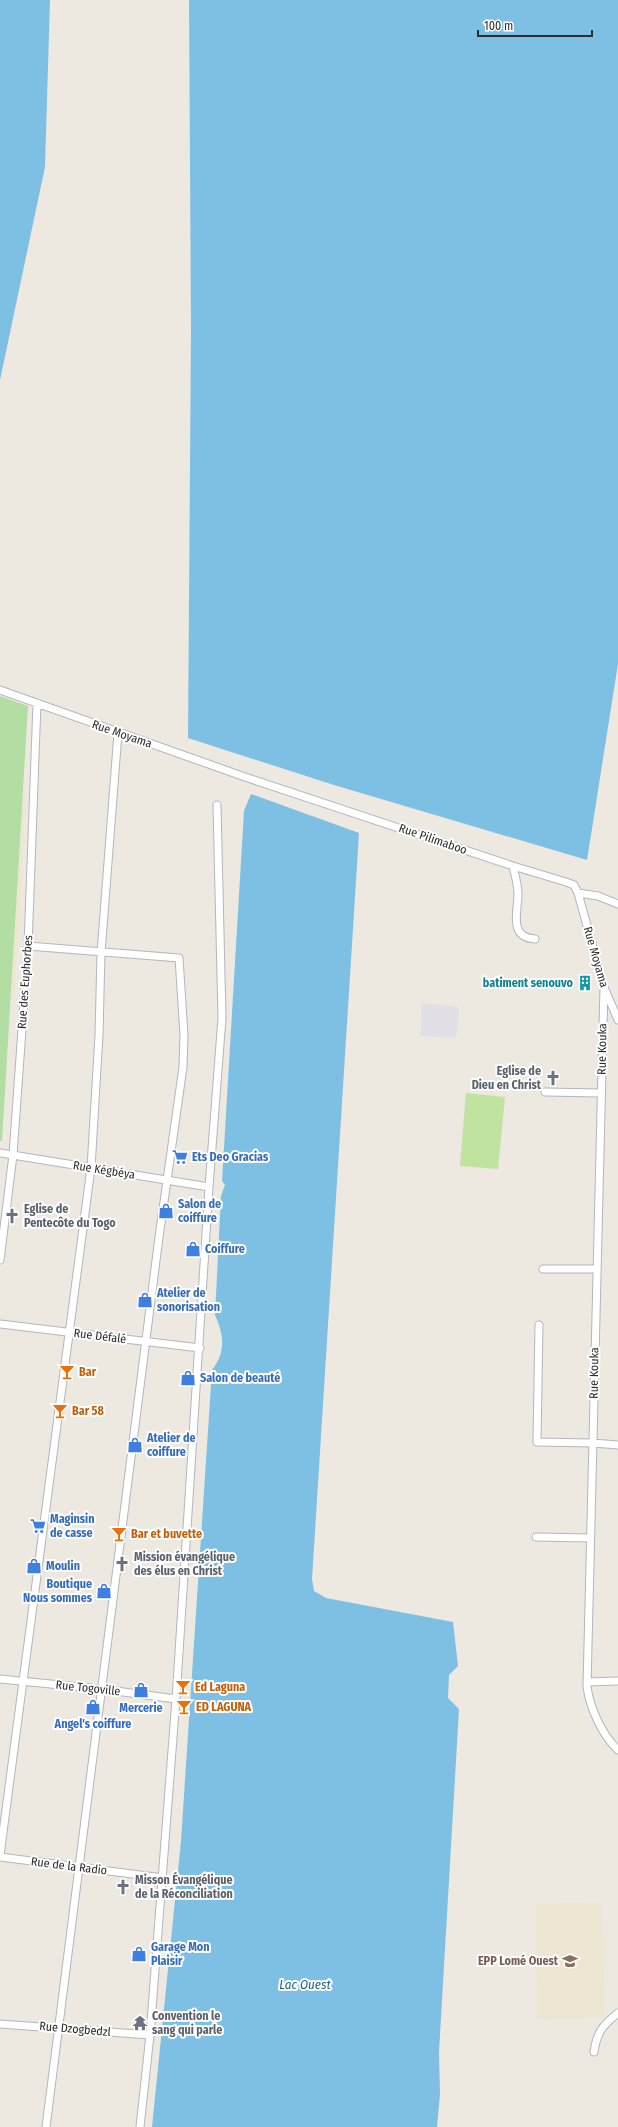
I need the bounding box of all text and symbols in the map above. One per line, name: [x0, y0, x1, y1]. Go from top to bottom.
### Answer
scale bar: [478, 12, 592, 38]
text: 100 m: [484, 19, 513, 33]
street label: Rue Moyama: [90, 717, 154, 751]
street label: Rue Pilimaboo: [397, 821, 469, 857]
street label: Rue Moyama: [581, 925, 611, 989]
street label: Rue des Euphorbes: [15, 935, 35, 1029]
building icon: batiment senouvo: [576, 974, 594, 992]
place label: batiment senouvo: [483, 976, 574, 990]
street label: Rue Kouka: [595, 1023, 609, 1075]
place label: Eglise de Dieu en Christ: [472, 1064, 542, 1092]
church icon: Eglise de Dieu en Christ: [544, 1069, 562, 1087]
supermarket icon: Ets Deo Gracias: [171, 1148, 189, 1166]
place label: Ets Deo Gracias: [192, 1150, 269, 1164]
street label: Rue Kégbéya: [72, 1158, 136, 1182]
place label: Salon de coiffure: [178, 1197, 221, 1225]
place label: Eglise de Pentecôte du Togo: [24, 1202, 116, 1230]
shop icon: Salon de coiffure: [157, 1202, 175, 1220]
church icon: Eglise de Pentecôte du Togo: [3, 1207, 21, 1225]
shop icon: Coiffure: [184, 1240, 202, 1258]
place label: Coiffure: [205, 1242, 245, 1256]
place label: Atelier de sonorisation: [156, 1286, 220, 1314]
shop icon: Atelier de sonorisation: [136, 1291, 154, 1309]
street label: Rue Défalé: [73, 1326, 127, 1346]
street label: Rue Kouka: [587, 1347, 601, 1399]
bar icon: Bar: [58, 1363, 76, 1381]
place label: Bar: [79, 1365, 97, 1379]
shop icon: Salon de beauté: [179, 1369, 197, 1387]
place label: Salon de beauté: [200, 1371, 280, 1385]
bar icon: Bar 58: [51, 1402, 69, 1420]
place label: Bar 58: [72, 1404, 104, 1418]
place label: Atelier de coiffure: [146, 1431, 196, 1459]
shop icon: Atelier de coiffure: [126, 1436, 144, 1454]
place label: Maginsin de casse: [50, 1512, 95, 1540]
supermarket icon: Maginsin de casse: [29, 1517, 47, 1535]
bar icon: Bar et buvette: [110, 1525, 128, 1543]
place label: Bar et buvette: [131, 1527, 202, 1541]
place label: Mission évangélique des élus en Christ: [134, 1550, 235, 1578]
church icon: Mission évangélique des élus en Christ: [113, 1555, 131, 1573]
shop icon: Moulin: [25, 1557, 43, 1575]
place label: Moulin: [46, 1559, 80, 1573]
place label: Boutique Nous sommes: [23, 1577, 93, 1605]
shop icon: Boutique Nous sommes: [95, 1582, 113, 1600]
street label: Rue Togoville: [55, 1678, 121, 1698]
bar icon: Ed Laguna: [174, 1678, 192, 1696]
place label: Ed Laguna: [195, 1680, 245, 1694]
shop icon: Mercerie: [132, 1681, 150, 1699]
shop icon: Angel's coiffure: [84, 1698, 102, 1716]
bar icon: ED LAGUNA: [175, 1698, 193, 1716]
place label: ED LAGUNA: [196, 1700, 252, 1714]
place label: Mercerie: [119, 1701, 163, 1715]
place label: Angel's coiffure: [54, 1717, 131, 1731]
street label: Rue de la Radio: [30, 1854, 108, 1878]
place label: Misson Évangélique de la Réconciliation: [135, 1871, 233, 1901]
church icon: Misson Évangélique de la Réconciliation: [114, 1878, 132, 1896]
place label: Garage Mon Plaisir: [151, 1940, 210, 1968]
shop icon: Garage Mon Plaisir: [130, 1945, 148, 1963]
school or university icon: EPP Lomé Ouest: [561, 1952, 579, 1970]
place label: EPP Lomé Ouest: [478, 1954, 559, 1968]
water label: Lac Ouest: [279, 1977, 331, 1992]
place label: Convention le sang qui parle: [152, 2009, 222, 2037]
temple icon: Convention le sang qui parle: [131, 2014, 149, 2032]
street label: Rue Dzogbedzl: [39, 2019, 111, 2039]

